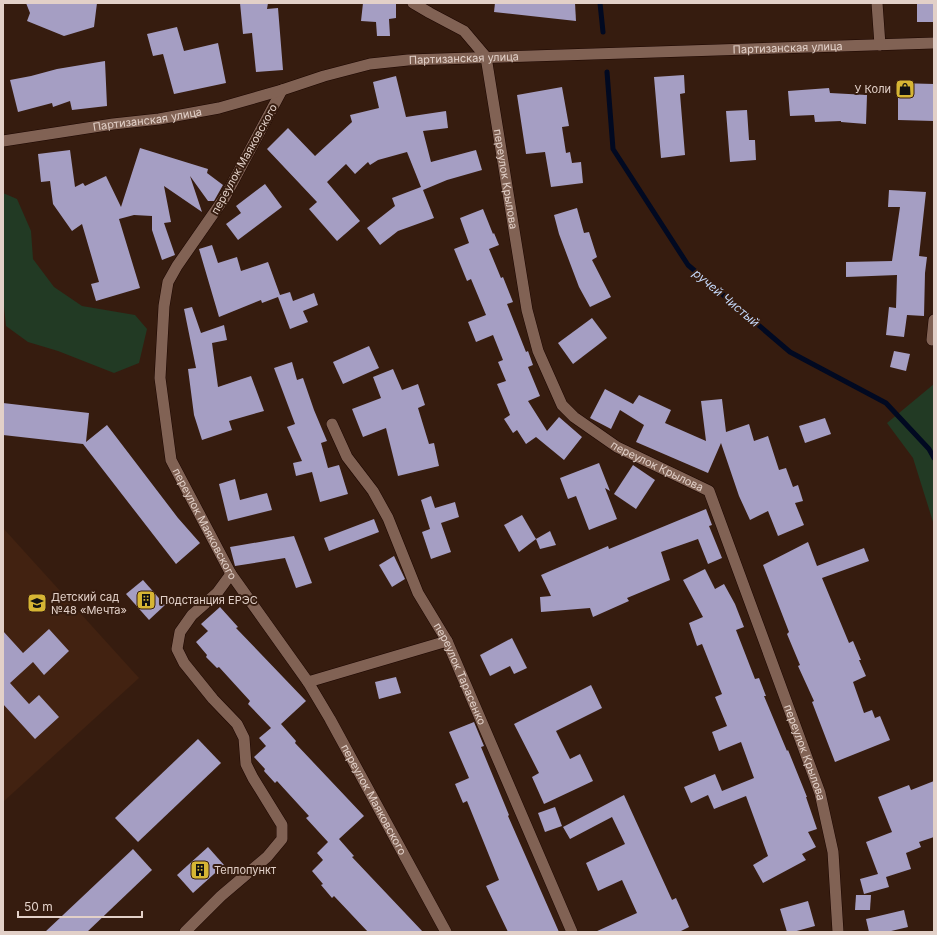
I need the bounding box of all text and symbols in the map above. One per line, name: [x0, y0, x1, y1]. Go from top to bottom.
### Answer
street label: Партизанская улица: [732, 39, 843, 57]
street label: Партизанская улица: [409, 49, 519, 67]
shop icon: У Коли: [894, 78, 916, 100]
place label: У Коли: [855, 82, 891, 96]
street label: переулок Маяковского: [208, 101, 280, 217]
street label: Партизанская улица: [92, 104, 203, 134]
street label: переулок Крылова: [491, 128, 521, 230]
water label: ручей Чистый: [689, 265, 763, 330]
street label: переулок Крылова: [608, 438, 706, 494]
street label: переулок Маяковского: [170, 466, 240, 583]
building icon: Подстанция ЕРЭС: [135, 589, 157, 611]
place label: Детский сад №48 «Мечта»: [51, 590, 127, 617]
school or university icon: Детский сад №48 «Мечта»: [26, 592, 48, 614]
place label: Подстанция ЕРЭС: [160, 593, 258, 607]
street label: переулок Тарасенко: [431, 620, 489, 727]
street label: переулок Крылова: [781, 703, 828, 802]
street label: переулок Маяковского: [338, 742, 410, 858]
building icon: Теплопункт: [189, 859, 211, 881]
place label: Теплопункт: [214, 863, 277, 877]
scale bar: [18, 893, 142, 919]
text: 50 m: [24, 899, 53, 914]

